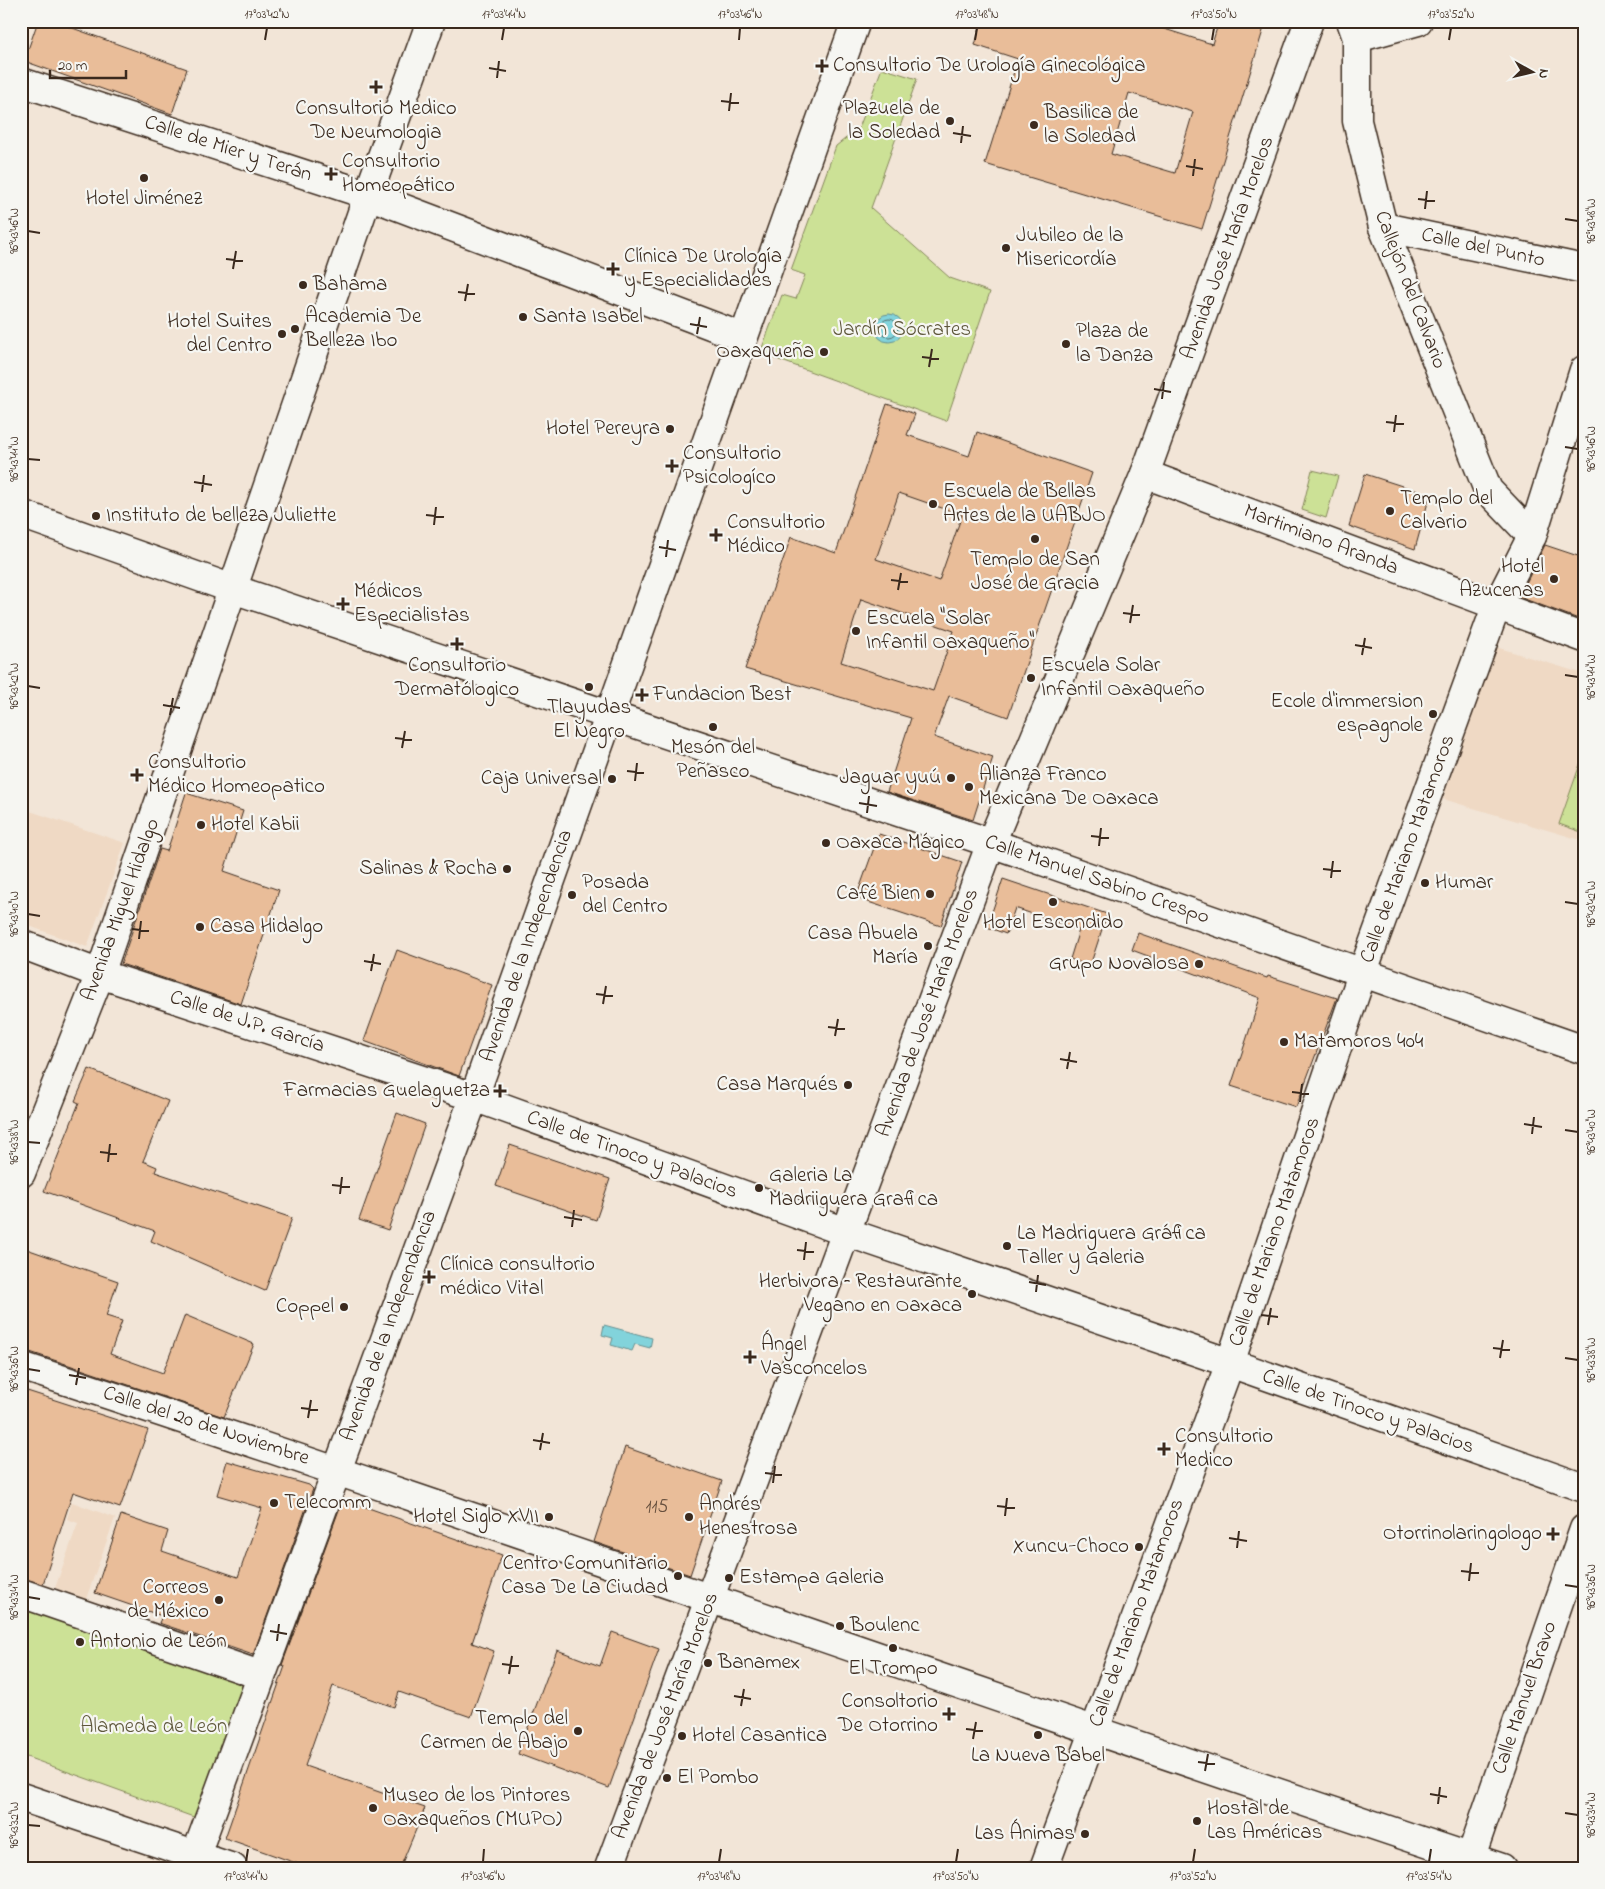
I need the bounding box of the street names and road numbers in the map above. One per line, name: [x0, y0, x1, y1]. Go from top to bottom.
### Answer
street label: Calle de Mier y Terán: [140, 108, 316, 192]
street label: Avenida José María Morelos: [1174, 132, 1282, 364]
street label: Callejón del Calvario: [1366, 207, 1454, 373]
street label: Calle del Punto: [1418, 220, 1548, 276]
street label: Martimiano Aranda: [1239, 497, 1403, 583]
street label: Calle de Mariano Matamoros: [1353, 731, 1463, 967]
street label: Avenida Miguel Hidalgo: [74, 814, 170, 1006]
street label: Avenida de la Independencia: [473, 826, 581, 1066]
street label: Calle Manuel Sabino Crespo: [981, 827, 1213, 933]
street label: Avenida de José María Morelos: [869, 885, 987, 1141]
street label: Calle de J.P. García: [166, 983, 328, 1061]
street label: Calle de Tinoco y Palacios: [522, 1103, 742, 1209]
street label: Calle de Mariano Matamoros: [1222, 1113, 1328, 1351]
street label: Avenida de la Independencia: [333, 1206, 445, 1446]
street label: Calle de Tinoco y Palacios: [1257, 1362, 1478, 1464]
street label: Calle del 20 de Noviembre: [99, 1378, 314, 1474]
street label: Calle de Mariano Matamoros: [1082, 1495, 1192, 1731]
street label: Avenida de José María Morelos: [605, 1588, 727, 1844]
street label: Calle Manuel Bravo: [1485, 1617, 1565, 1779]

